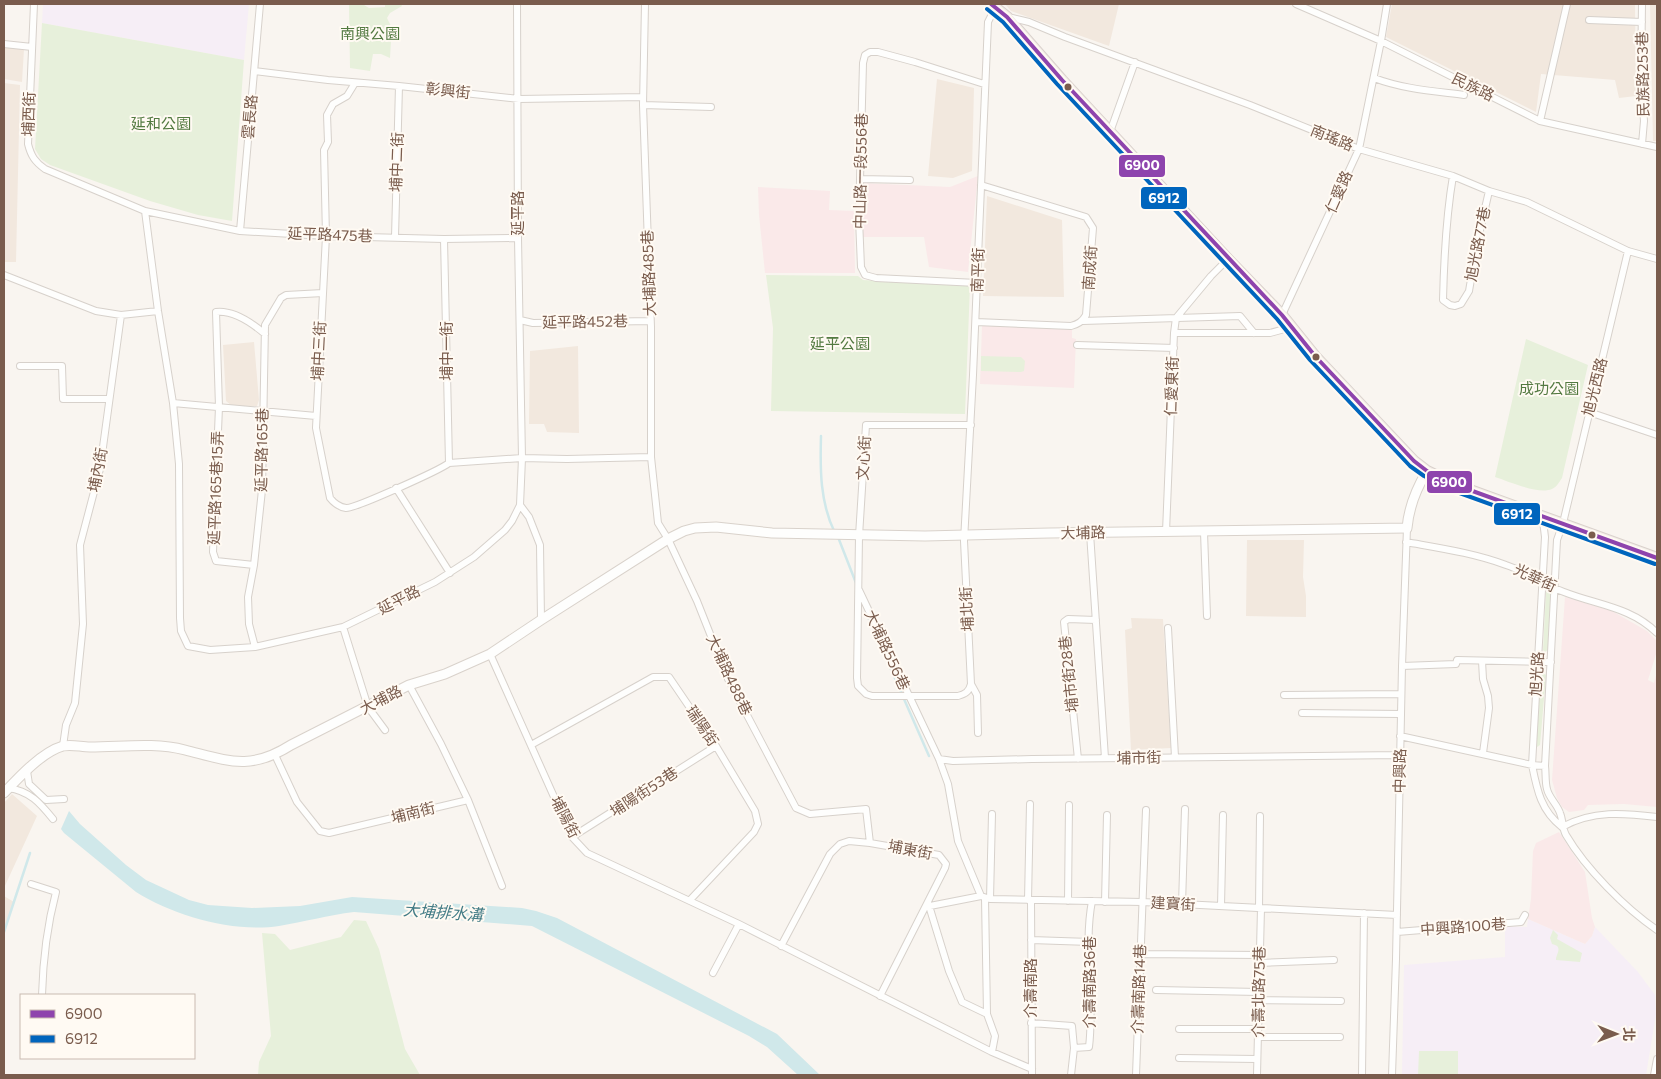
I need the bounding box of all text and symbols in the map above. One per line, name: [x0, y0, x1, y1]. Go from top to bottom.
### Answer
park label: 南興公園: [340, 24, 400, 42]
street label: 民族路253巷: [1632, 31, 1652, 117]
street label: 民族路: [1449, 68, 1498, 104]
street label: 彰興街: [425, 79, 471, 101]
unlabelled marker: [1063, 82, 1073, 92]
street label: 埔西街: [18, 91, 38, 137]
street label: 雲長路: [238, 94, 260, 140]
street label: 中山路一段556巷: [850, 113, 870, 229]
park label: 延和公園: [131, 114, 191, 132]
street label: 南瑤路: [1308, 120, 1357, 154]
street label: 埔中二街: [386, 132, 406, 192]
line badge: 6900: [1118, 154, 1166, 178]
text: 6900: [1124, 156, 1160, 173]
street label: 仁愛路: [1321, 167, 1355, 216]
line badge: 6912: [1140, 186, 1188, 210]
text: 6912: [1148, 189, 1180, 206]
street label: 延平路: [508, 190, 526, 236]
street label: 旭光路77巷: [1461, 205, 1493, 283]
street label: 延平路475巷: [287, 224, 373, 244]
street label: 大埔路485巷: [637, 229, 659, 317]
street label: 南成街: [1078, 245, 1100, 291]
street label: 南平街: [967, 247, 987, 293]
street label: 延平路452巷: [542, 311, 628, 331]
street label: 埔中三街: [307, 321, 329, 381]
street label: 埔中一街: [437, 321, 455, 381]
park label: 延平公園: [810, 334, 870, 352]
unlabelled marker: [1311, 352, 1321, 362]
street label: 旭光西路: [1578, 355, 1610, 418]
street label: 仁愛東街: [1161, 356, 1181, 416]
park label: 成功公園: [1519, 379, 1579, 397]
street label: 延平路165巷: [251, 408, 271, 492]
street label: 延平路165巷15弄: [204, 431, 226, 545]
street label: 文心街: [853, 435, 873, 481]
street label: 埔內街: [84, 446, 110, 494]
line badge: 6900: [1426, 470, 1473, 494]
text: 6900: [1431, 473, 1467, 490]
line badge: 6912: [1493, 502, 1541, 526]
text: 6912: [1501, 505, 1533, 522]
street label: 大埔路: [1060, 523, 1106, 541]
unlabelled marker: [1587, 530, 1597, 540]
street label: 光華街: [1511, 559, 1560, 595]
street label: 延平路: [374, 581, 423, 617]
street label: 埔北街: [956, 586, 976, 632]
street label: 大埔路556巷: [862, 607, 914, 693]
street label: 大埔路488巷: [703, 631, 756, 718]
street label: 埔市街28巷: [1055, 635, 1081, 714]
street label: 旭光路: [1525, 651, 1547, 697]
street label: 大埔路: [356, 681, 405, 717]
street label: 瑞陽街: [683, 702, 723, 749]
street label: 埔市街: [1116, 748, 1162, 766]
street label: 中興路: [1390, 748, 1408, 794]
street label: 埔陽街53巷: [606, 763, 681, 820]
street label: 埔陽街: [548, 792, 584, 841]
street label: 埔南街: [389, 798, 437, 826]
street label: 埔東街: [886, 836, 934, 862]
street label: 建寶街: [1150, 893, 1196, 913]
water label: 大埔排水溝: [402, 899, 486, 924]
street label: 中興路100巷: [1419, 914, 1506, 938]
street label: 介壽南路36巷: [1080, 936, 1098, 1028]
street label: 介壽南路14巷: [1127, 943, 1149, 1034]
street label: 介壽北路75巷: [1248, 946, 1268, 1038]
street label: 介壽南路: [1021, 958, 1039, 1018]
legend: [20, 994, 195, 1059]
text: 6900: [65, 1004, 103, 1022]
north arrow: [1591, 1009, 1641, 1059]
text: 北: [1621, 1027, 1638, 1041]
text: 6912: [65, 1029, 98, 1047]

